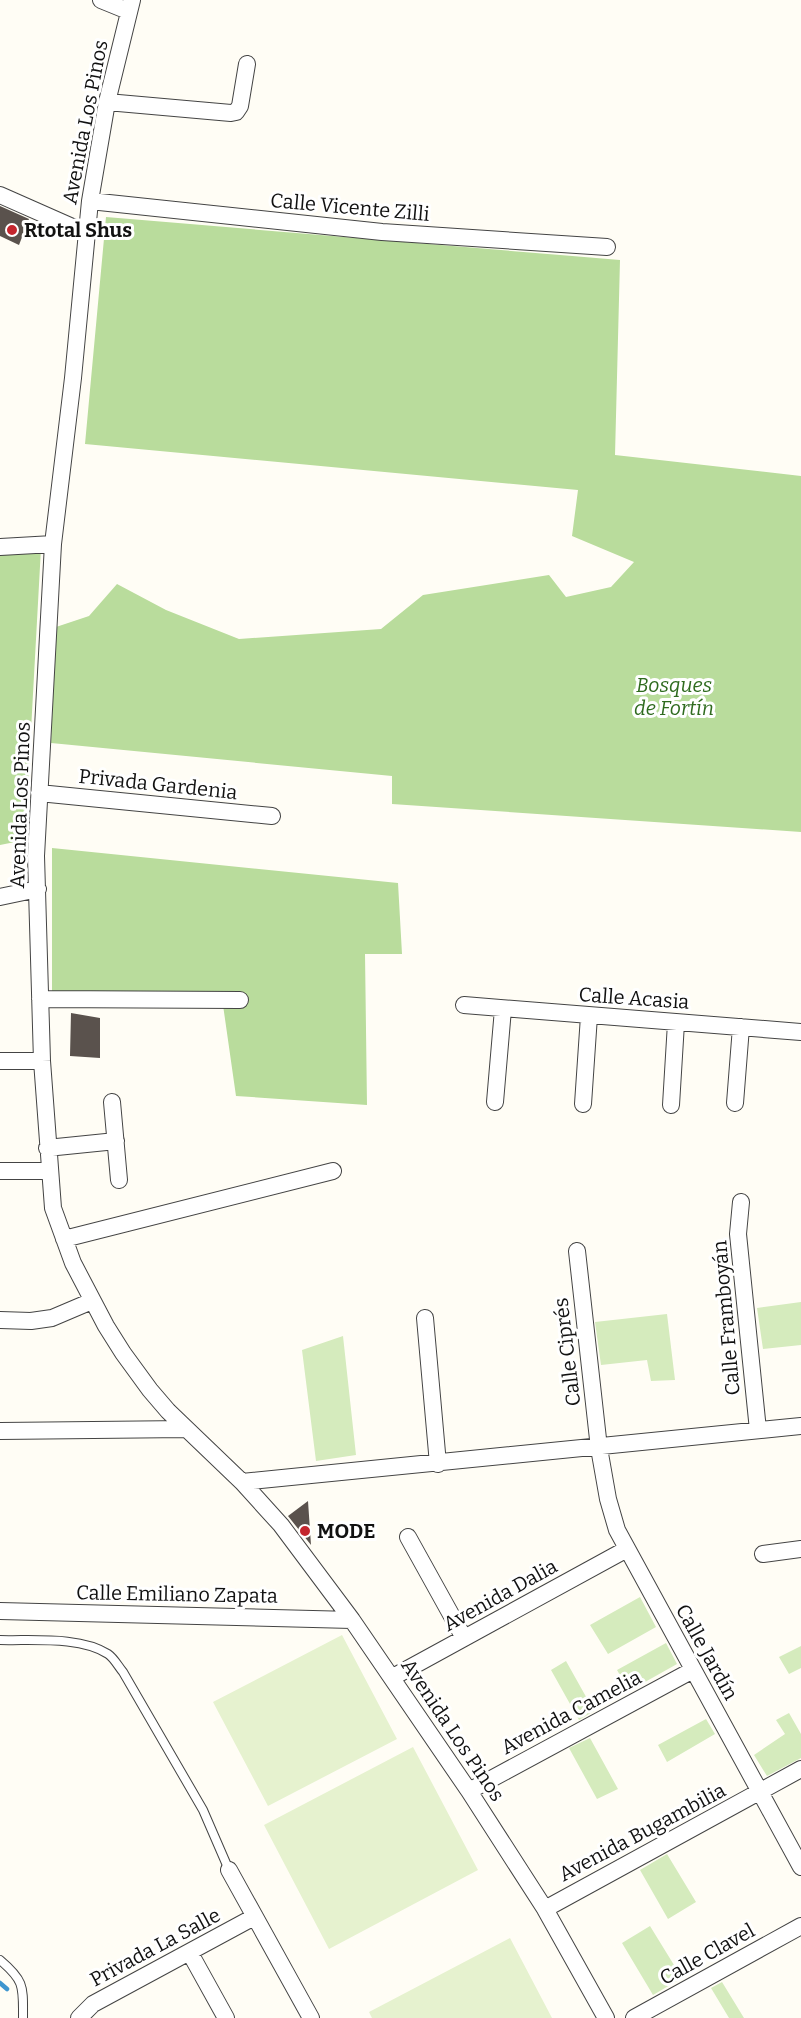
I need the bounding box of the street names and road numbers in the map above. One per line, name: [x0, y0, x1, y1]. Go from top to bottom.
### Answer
street label: Avenida Los Pinos: [57, 38, 113, 206]
street label: Calle Vicente Zilli: [269, 188, 431, 226]
street label: Avenida Los Pinos: [5, 721, 35, 889]
street label: Privada Gardenia: [77, 764, 239, 804]
street label: Calle Acasia: [578, 982, 690, 1014]
street label: Calle Framboyán: [707, 1239, 745, 1397]
street label: Calle Ciprés: [548, 1296, 586, 1408]
street label: Avenida Dalia: [439, 1554, 561, 1636]
street label: Calle Emiliano Zapata: [76, 1580, 278, 1608]
street label: Calle Jardín: [671, 1600, 743, 1704]
street label: Avenida Los Pinos: [396, 1654, 510, 1806]
street label: Avenida Camelia: [497, 1665, 645, 1759]
street label: Avenida Bugambilia: [555, 1778, 730, 1886]
street label: Privada La Salle: [86, 1903, 224, 1991]
street label: Calle Clavel: [655, 1918, 759, 1990]

